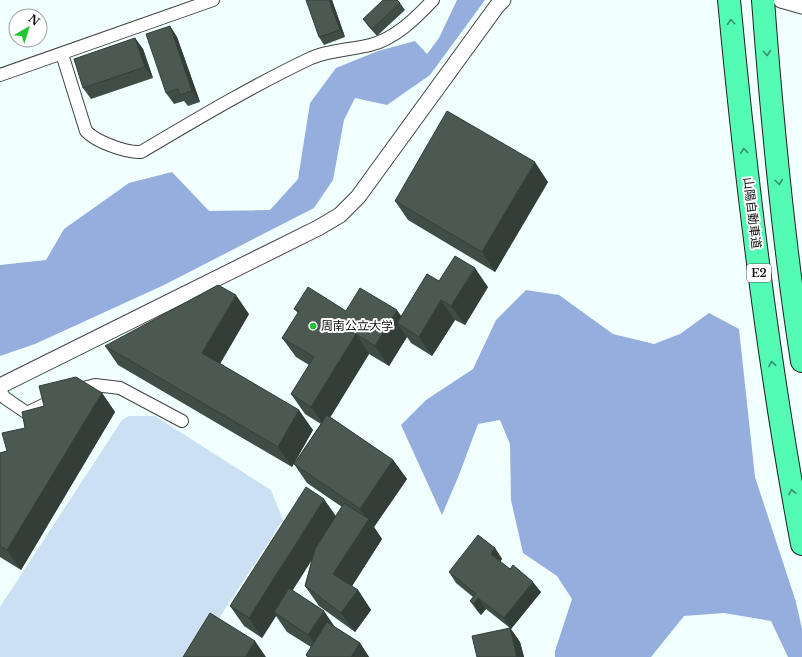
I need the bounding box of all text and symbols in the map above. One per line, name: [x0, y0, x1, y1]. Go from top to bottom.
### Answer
north arrow: [8, 8, 48, 48]
text: N: [26, 11, 43, 29]
one-way arrow: [727, 19, 736, 25]
one-way arrow: [763, 50, 772, 56]
one-way arrow: [740, 148, 749, 154]
street label: 山陽自動車道: [741, 176, 764, 250]
one-way arrow: [774, 179, 783, 185]
road number: E2: [747, 264, 771, 282]
place label: 周南公立大学: [321, 318, 393, 333]
marker: 周南公立大学: [308, 321, 318, 331]
one-way arrow: [768, 360, 777, 367]
one-way arrow: [789, 489, 797, 495]

